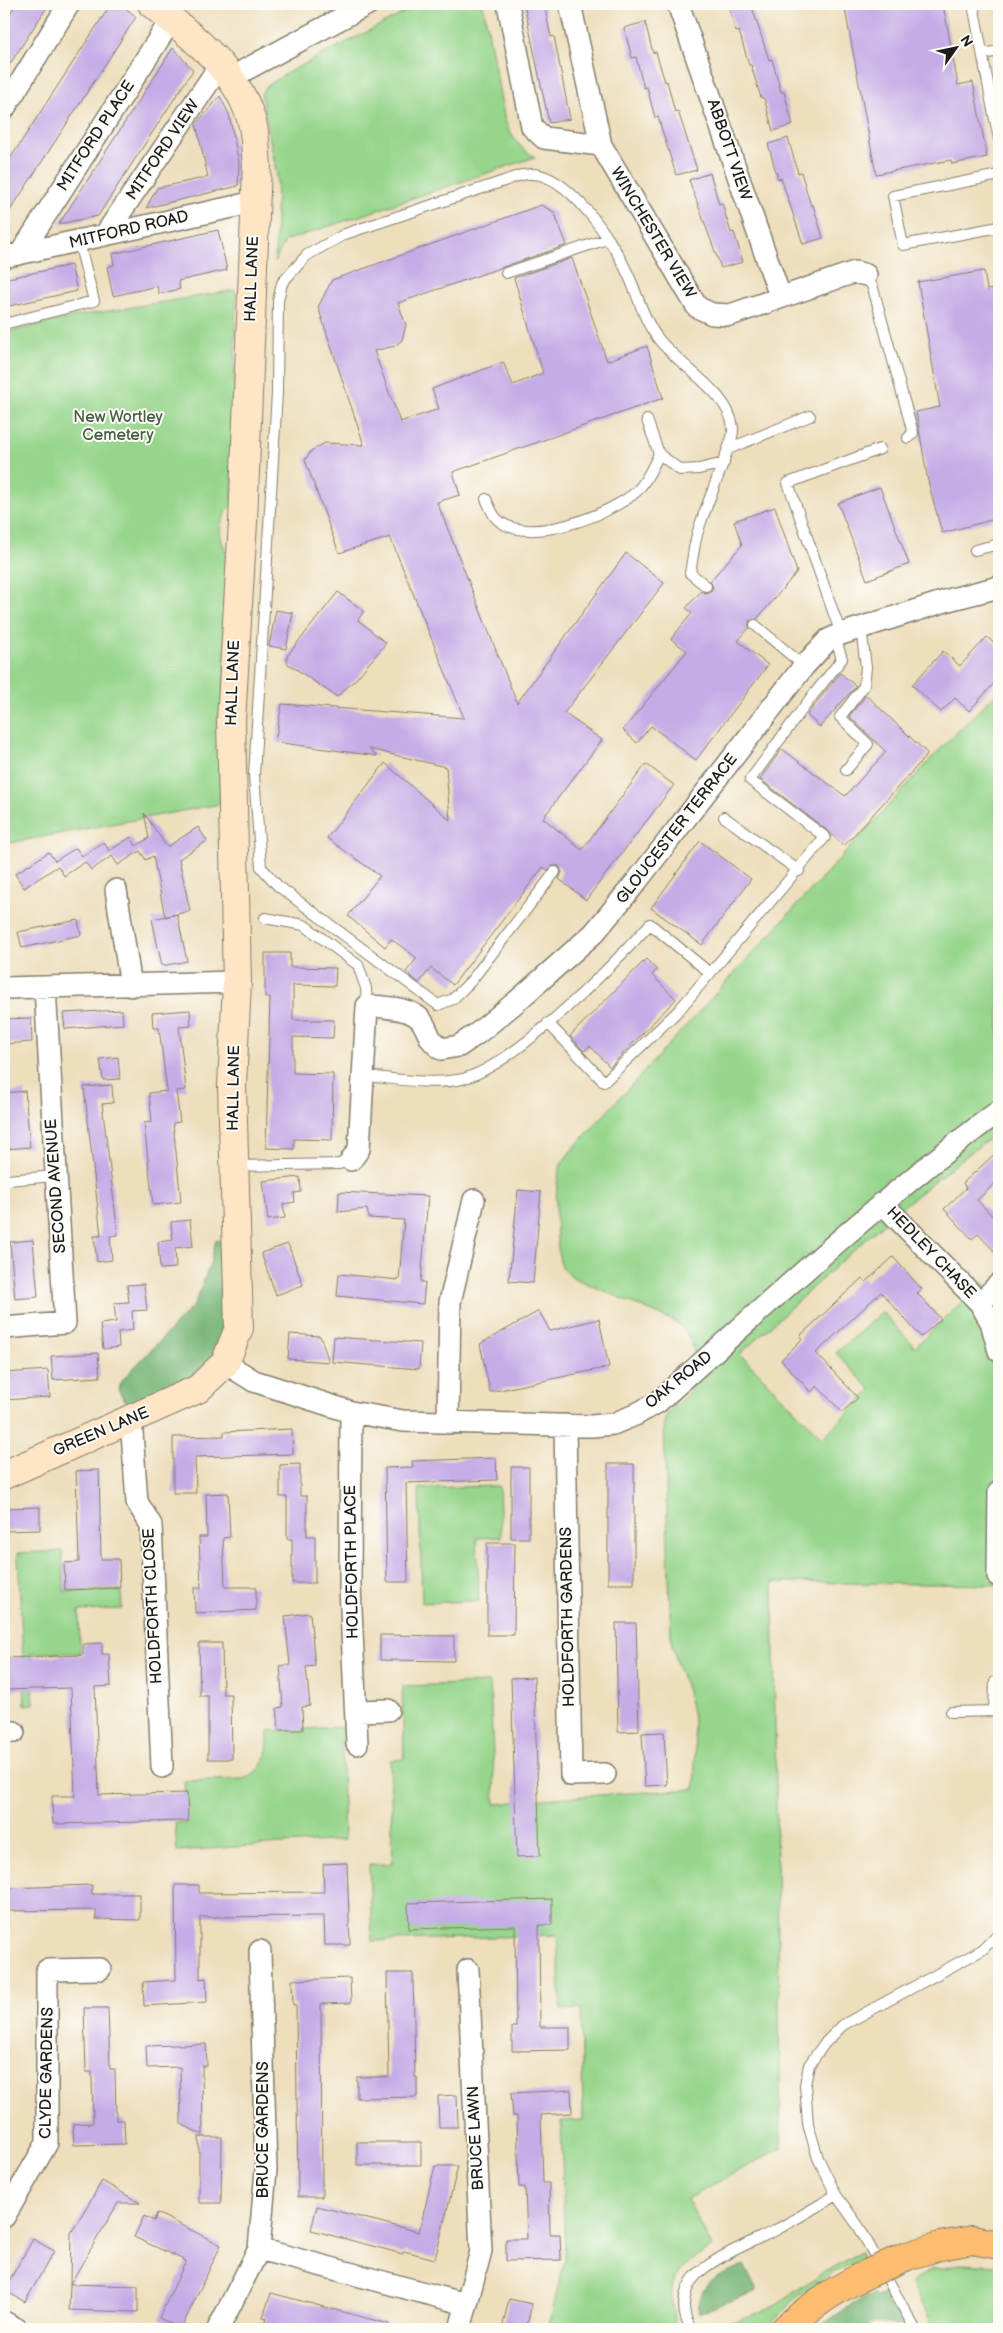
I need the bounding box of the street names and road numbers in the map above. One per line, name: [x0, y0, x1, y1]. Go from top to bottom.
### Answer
street label: MITFORD PLACE: [53, 77, 139, 195]
street label: MITFORD VIEW: [122, 96, 204, 204]
street label: ABBOTT VIEW: [703, 97, 755, 204]
street label: WINCHESTER VIEW: [606, 164, 700, 303]
street label: MITFORD ROAD: [67, 207, 191, 253]
street label: HALL LANE: [241, 236, 263, 322]
street label: HALL LANE: [222, 640, 244, 726]
street label: GLOUCESTER TERRACE: [612, 750, 742, 908]
street label: HALL LANE: [224, 1045, 244, 1131]
street label: SECOND AVENUE: [42, 1118, 70, 1254]
street label: HEDLEY CHASE: [882, 1203, 980, 1303]
street label: OAK ROAD: [642, 1347, 716, 1413]
street label: GREEN LANE: [50, 1403, 152, 1461]
street label: HOLDFORTH PLACE: [341, 1485, 363, 1639]
street label: HOLDFORTH GARDENS: [557, 1527, 579, 1707]
street label: HOLDFORTH CLOSE: [139, 1528, 167, 1684]
street label: CLYDE GARDENS: [36, 2007, 58, 2139]
street label: BRUCE GARDENS: [254, 2061, 273, 2199]
street label: BRUCE LAWN: [464, 2085, 488, 2191]

